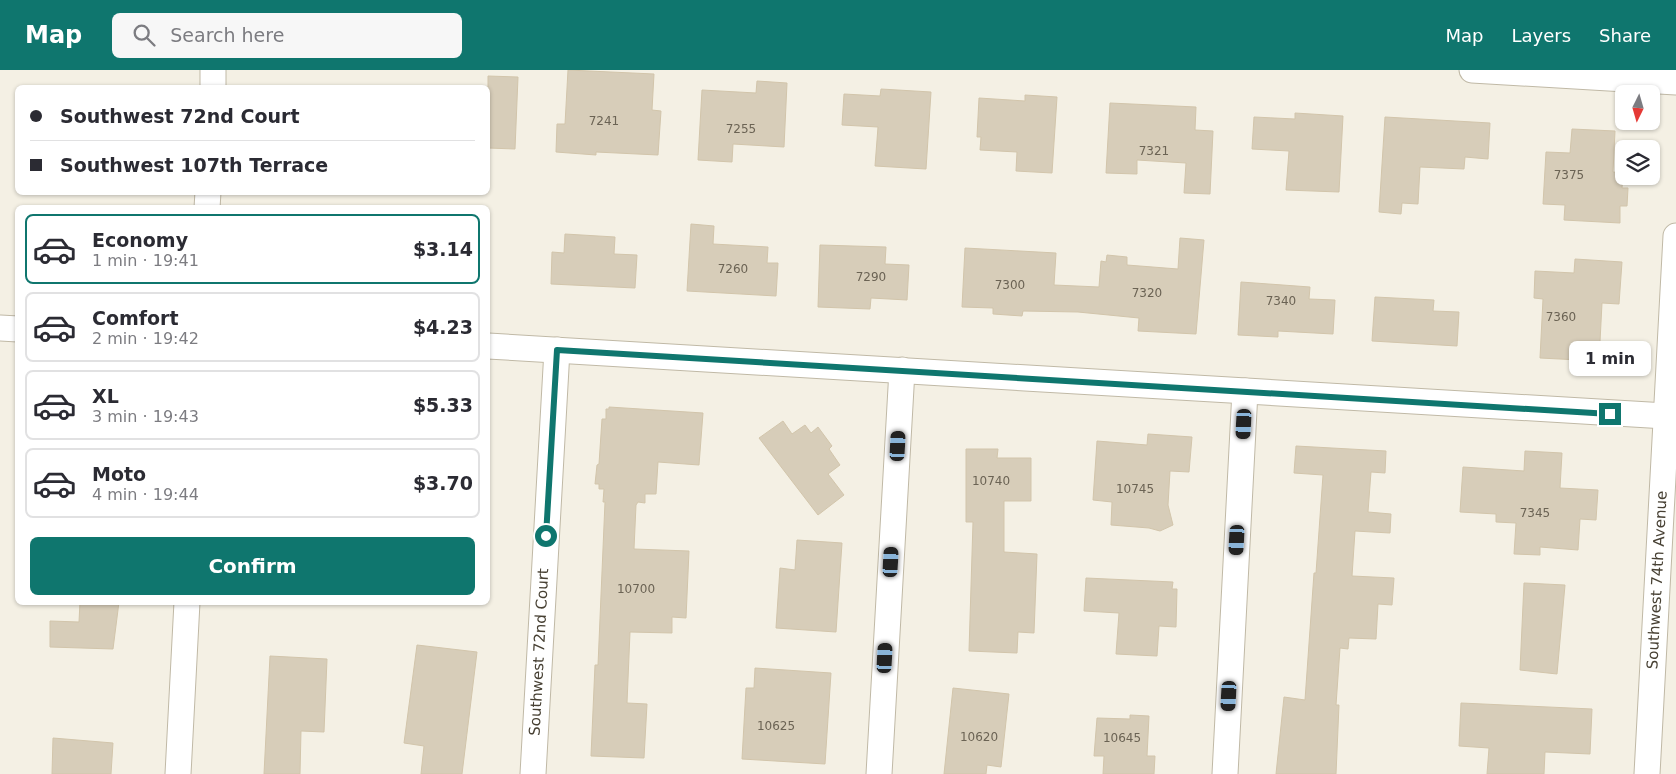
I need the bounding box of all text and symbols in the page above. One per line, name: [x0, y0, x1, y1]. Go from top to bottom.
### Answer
search box: [112, 13, 462, 58]
text: Map: [25, 21, 82, 49]
icon: search: [130, 21, 158, 49]
text: Search here: [170, 24, 284, 46]
text: Map: [1445, 25, 1483, 46]
text: Layers: [1511, 25, 1571, 46]
text: Share: [1599, 25, 1651, 46]
north arrow: [1615, 85, 1660, 130]
map controls: [1615, 85, 1660, 185]
text: Southwest 72nd Court: [60, 105, 299, 127]
house number: 7241: [589, 114, 619, 128]
house number: 7255: [726, 122, 756, 136]
button: layers: [1615, 140, 1660, 185]
house number: 7321: [1139, 144, 1169, 158]
text: Southwest 107th Terrace: [60, 154, 328, 176]
house number: 7375: [1554, 168, 1584, 182]
icon: car: [32, 227, 77, 272]
text: Economy: [92, 229, 188, 251]
text: $3.14: [413, 238, 473, 260]
text: 1 min · 19:41: [92, 251, 199, 270]
house number: 7260: [718, 262, 748, 276]
house number: 7290: [856, 270, 886, 284]
house number: 7300: [995, 278, 1025, 292]
house number: 7320: [1132, 286, 1162, 300]
house number: 7340: [1266, 294, 1296, 308]
icon: car: [32, 305, 77, 350]
text: Comfort: [92, 307, 179, 329]
house number: 7360: [1546, 310, 1576, 324]
text: $4.23: [413, 316, 473, 338]
text: 2 min · 19:42: [92, 329, 199, 348]
callout: 1 min: [1569, 342, 1651, 376]
text: 1 min: [1585, 349, 1635, 368]
icon: car: [32, 383, 77, 428]
text: XL: [92, 385, 119, 407]
text: $5.33: [413, 394, 473, 416]
route end: [1599, 403, 1621, 425]
text: 3 min · 19:43: [92, 407, 199, 426]
car: [1235, 409, 1252, 439]
car: [889, 431, 906, 461]
icon: car: [32, 461, 77, 506]
text: Moto: [92, 463, 146, 485]
text: $3.70: [413, 472, 473, 494]
house number: 10740: [972, 474, 1010, 488]
house number: 10745: [1116, 482, 1154, 496]
text: 4 min · 19:44: [92, 485, 199, 504]
street label: Southwest 74th Avenue: [1643, 490, 1671, 670]
house number: 7345: [1520, 506, 1550, 520]
route start: [535, 525, 557, 547]
car: [1228, 525, 1245, 555]
button: Confirm: [30, 537, 475, 595]
car: [882, 547, 899, 577]
street label: Southwest 72nd Court: [526, 568, 552, 736]
house number: 10700: [617, 582, 655, 596]
car: [876, 643, 893, 673]
car: [1220, 681, 1237, 711]
house number: 10625: [757, 719, 795, 733]
house number: 10620: [960, 730, 998, 744]
house number: 10645: [1103, 731, 1141, 745]

